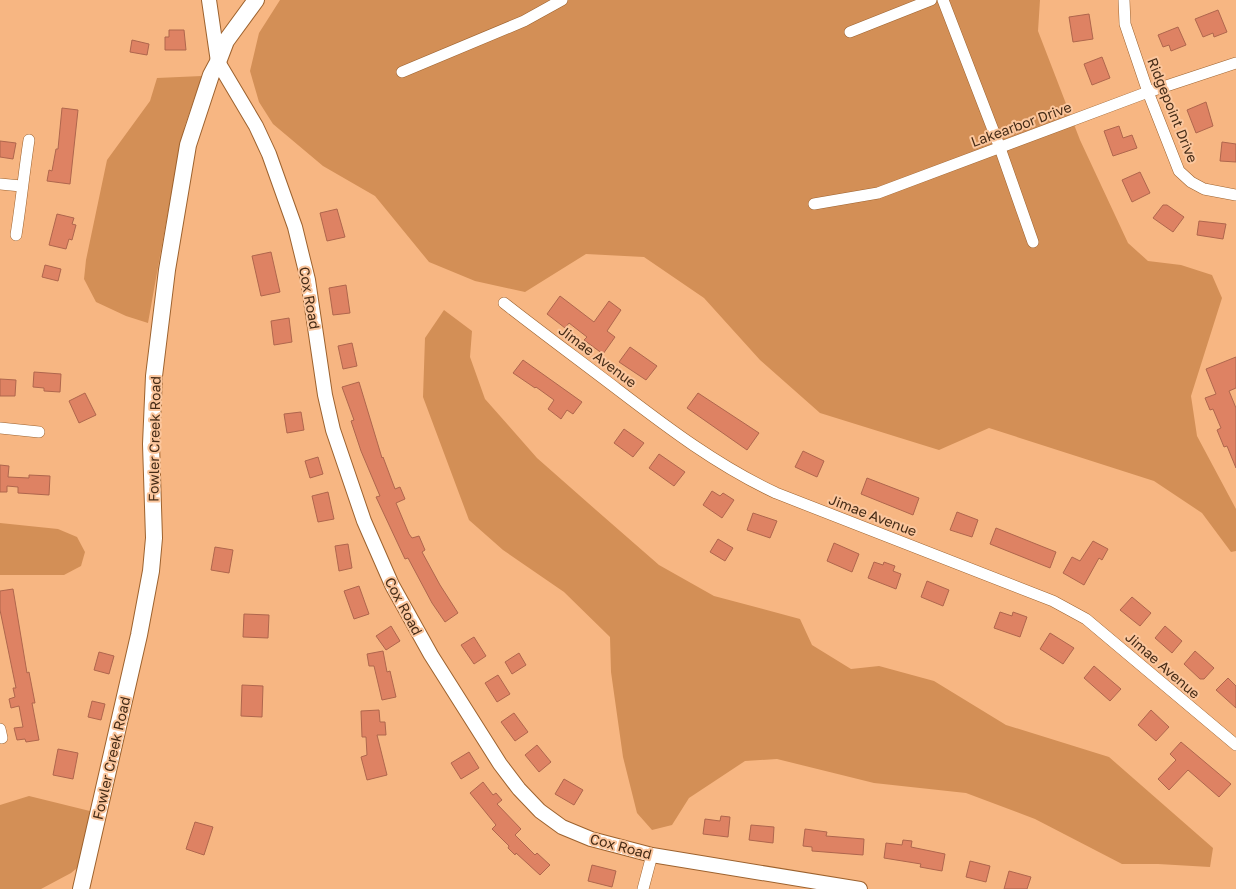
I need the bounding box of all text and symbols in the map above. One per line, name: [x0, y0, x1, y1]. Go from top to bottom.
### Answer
street label: Ridgepoint Drive: [1144, 55, 1202, 165]
street label: Lakearbor Drive: [968, 98, 1074, 150]
street label: Cox Road: [296, 265, 324, 331]
street label: Jimae Avenue: [556, 321, 640, 391]
street label: Fowler Creek Road: [144, 376, 164, 502]
street label: Jimae Avenue: [827, 490, 919, 540]
street label: Cox Road: [382, 574, 426, 638]
street label: Jimae Avenue: [1122, 628, 1204, 702]
street label: Fowler Creek Road: [89, 695, 133, 821]
street label: Cox Road: [588, 830, 654, 862]

